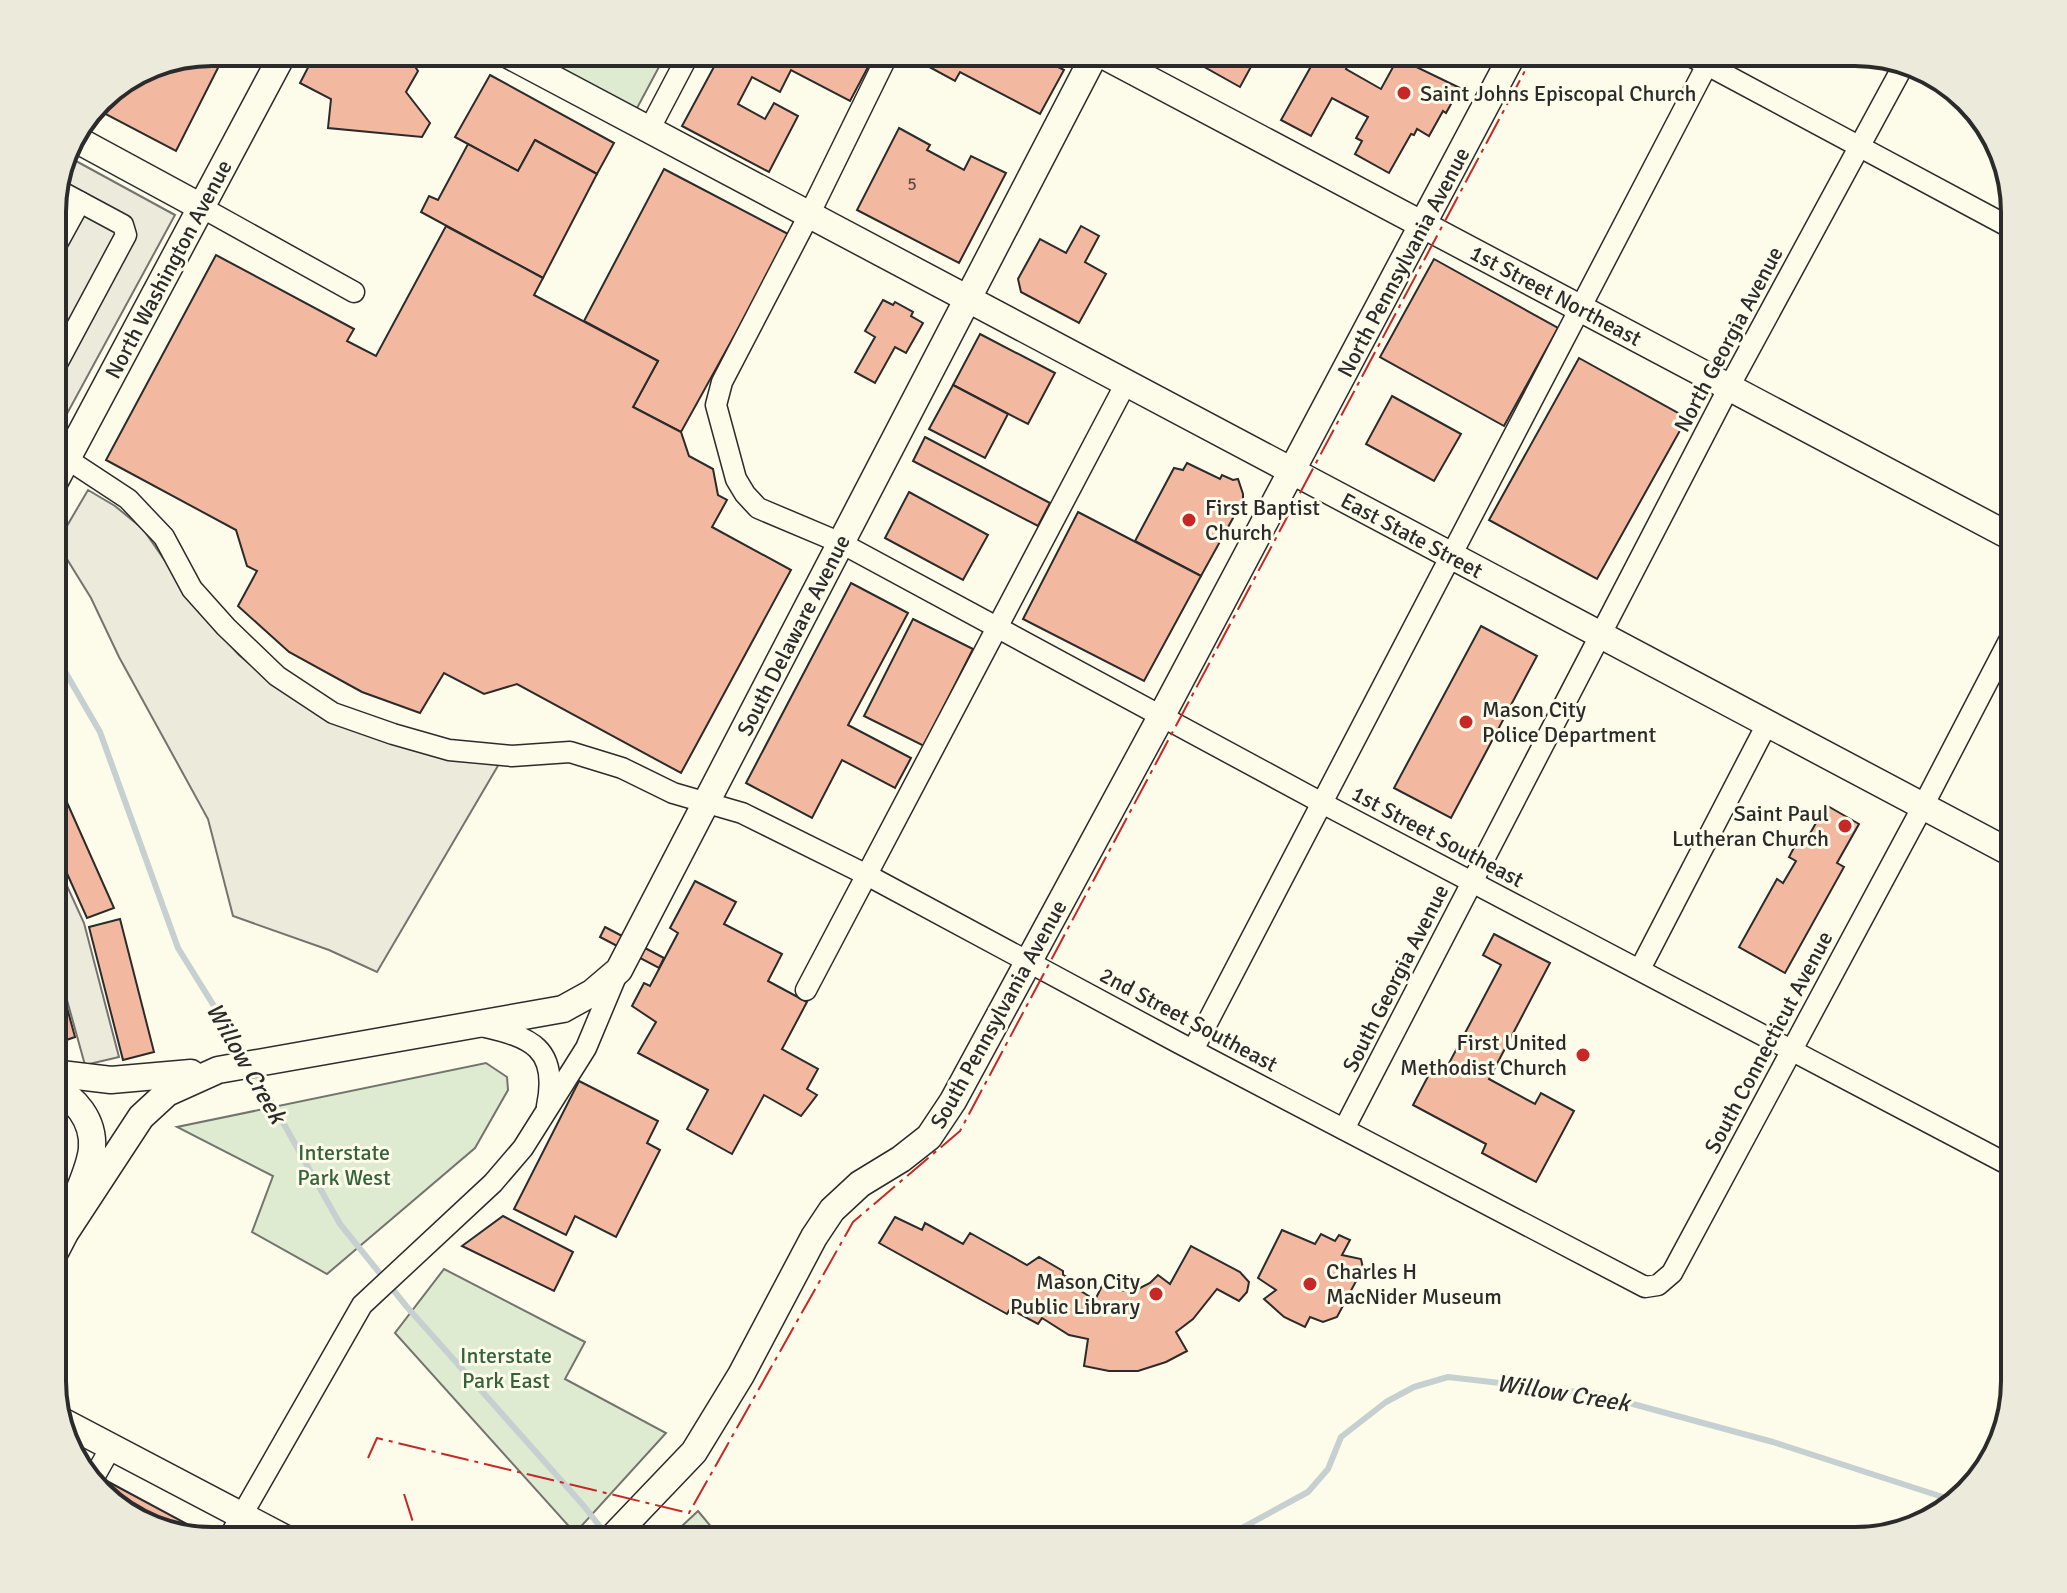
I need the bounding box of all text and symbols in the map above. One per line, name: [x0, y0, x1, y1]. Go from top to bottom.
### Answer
place label: Saint Johns Episcopal Church: [1420, 80, 1696, 107]
marker: Saint Johns Episcopal Church: [1395, 84, 1413, 102]
street label: North Pennsylvania Avenue: [1331, 143, 1476, 382]
street label: North Washington Avenue: [99, 155, 238, 383]
house number: 5: [907, 173, 917, 195]
street label: 1st Street Northeast: [1465, 239, 1646, 352]
street label: North Georgia Avenue: [1668, 242, 1789, 437]
street label: East State Street: [1336, 487, 1488, 584]
place label: First Baptist Church: [1205, 494, 1320, 546]
marker: First Baptist Church: [1180, 511, 1198, 529]
street label: South Delaware Avenue: [731, 530, 856, 740]
place label: Mason City Police Department: [1482, 696, 1657, 748]
marker: Mason City Police Department: [1457, 713, 1475, 731]
street label: 1st Street Southeast: [1347, 780, 1529, 893]
place label: Saint Paul Lutheran Church: [1672, 800, 1829, 852]
marker: Saint Paul Lutheran Church: [1836, 817, 1854, 835]
street label: South Georgia Avenue: [1336, 880, 1454, 1077]
street label: South Pennsylvania Avenue: [924, 895, 1073, 1133]
street label: South Connecticut Avenue: [1698, 927, 1839, 1158]
street label: 2nd Street Southeast: [1095, 961, 1283, 1078]
water label: Willow Creek: [199, 997, 294, 1130]
place label: First United Methodist Church: [1400, 1029, 1567, 1081]
marker: First United Methodist Church: [1574, 1046, 1592, 1064]
park label: Interstate Park West: [297, 1139, 391, 1191]
place label: Charles H MacNider Museum: [1326, 1258, 1502, 1310]
place label: Mason City Public Library: [1010, 1268, 1141, 1320]
marker: Charles H MacNider Museum: [1301, 1275, 1319, 1293]
marker: Mason City Public Library: [1147, 1285, 1165, 1303]
park label: Interstate Park East: [460, 1342, 552, 1394]
water label: Willow Creek: [1494, 1368, 1634, 1419]

